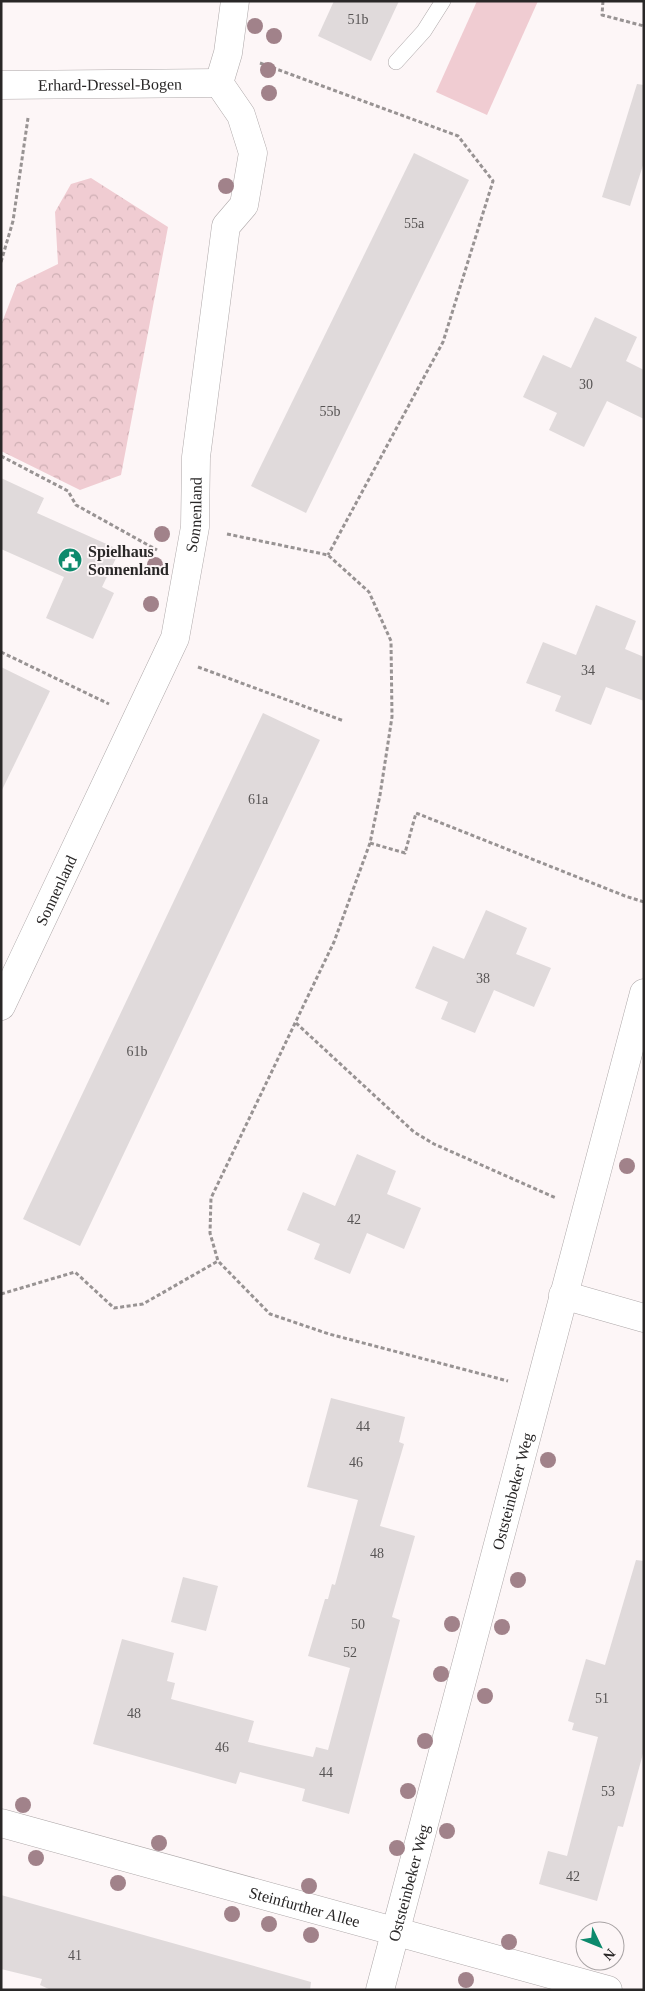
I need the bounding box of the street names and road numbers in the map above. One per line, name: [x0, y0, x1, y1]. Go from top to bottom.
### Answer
street label: Erhard-Dressel-Bogen: [38, 75, 182, 94]
street label: Sonnenland: [183, 477, 205, 554]
street label: Sonnenland: [32, 853, 80, 928]
street label: Oststeinbeker Weg: [489, 1431, 537, 1552]
street label: Oststeinbeker Weg: [385, 1822, 434, 1943]
street label: Steinfurther Allee: [247, 1884, 362, 1930]

